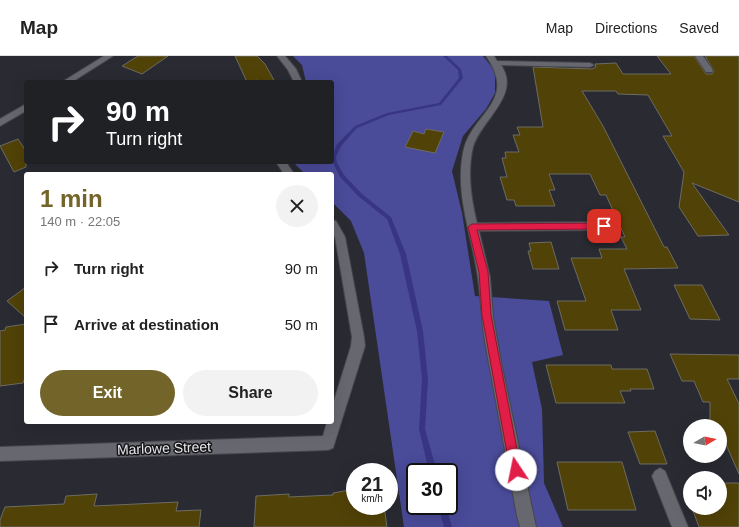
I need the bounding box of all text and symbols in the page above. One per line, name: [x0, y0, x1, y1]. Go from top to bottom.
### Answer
text: Map: [20, 17, 58, 38]
text: Map: [546, 20, 573, 36]
text: Directions: [595, 20, 657, 36]
text: Saved: [679, 20, 719, 36]
icon: right: [40, 96, 92, 148]
text: 90 m: [106, 96, 170, 127]
text: Turn right: [106, 129, 182, 149]
text: 1 min: [40, 185, 103, 212]
button: close: [276, 185, 318, 227]
pin: [587, 209, 621, 243]
text: 140 m · 22:05: [40, 214, 120, 229]
icon: arrive: [593, 215, 615, 237]
icon: right: [40, 257, 62, 279]
text: Turn right: [74, 260, 144, 277]
text: 90 m: [285, 260, 318, 277]
icon: arrive: [40, 313, 62, 335]
text: Arrive at destination: [74, 316, 219, 333]
text: 50 m: [285, 316, 318, 333]
button: Exit: [40, 370, 175, 416]
button: Share: [183, 370, 318, 416]
north arrow: [683, 419, 727, 463]
map controls: [683, 419, 727, 515]
street label: Marlowe Street: [117, 438, 211, 458]
position arrow: [495, 449, 537, 491]
speed limit sign: 30: [406, 463, 458, 515]
button: sound: [683, 471, 727, 515]
text: 21: [361, 473, 383, 495]
text: km/h: [361, 493, 383, 504]

